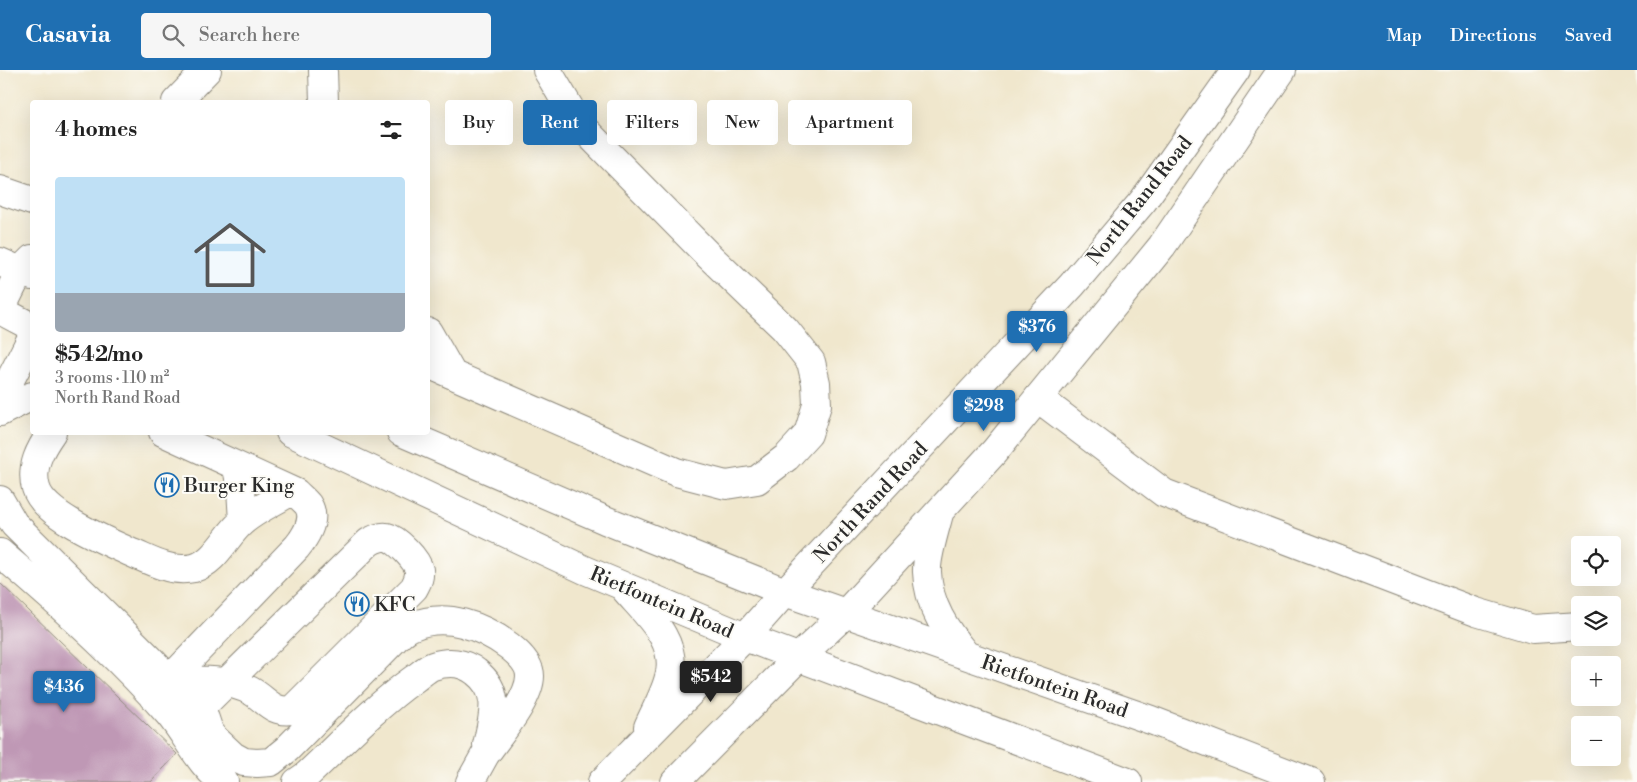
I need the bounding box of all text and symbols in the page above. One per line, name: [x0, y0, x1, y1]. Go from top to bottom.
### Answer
search box: [141, 13, 491, 58]
text: Casavia: [25, 20, 111, 50]
icon: search: [159, 21, 187, 49]
text: Search here: [199, 23, 300, 47]
text: Map: [1386, 24, 1422, 47]
text: Directions: [1450, 24, 1537, 47]
text: Saved: [1565, 24, 1612, 47]
chip: Buy: [445, 100, 513, 145]
chip: Rent: [523, 100, 597, 145]
chip: Filters: [607, 100, 697, 145]
chip: New: [707, 100, 778, 145]
chip: Apartment: [788, 100, 912, 145]
icon: filters: [377, 116, 405, 144]
text: 4 homes: [55, 117, 137, 143]
street label: North Rand Road: [1082, 131, 1199, 270]
icon: home: [185, 210, 275, 300]
pin: $376: [1007, 310, 1067, 353]
text: $376: [1018, 317, 1056, 337]
text: $542/mo: [55, 342, 144, 368]
text: 3 rooms · 110 m²: [55, 368, 169, 388]
text: North Rand Road: [55, 388, 180, 408]
pin: $298: [954, 390, 1014, 432]
text: $298: [964, 396, 1004, 416]
street label: North Rand Road: [809, 437, 934, 569]
restaurant icon: Burger King: [154, 472, 180, 498]
place label: Burger King: [183, 474, 295, 499]
map controls: [1571, 536, 1621, 766]
button: locate: [1571, 536, 1621, 586]
street label: Rietfontein Road: [586, 562, 738, 645]
restaurant icon: KFC: [344, 591, 370, 617]
place label: KFC: [374, 593, 415, 618]
button: layers: [1571, 596, 1621, 646]
street label: Rietfontein Road: [978, 651, 1132, 724]
button: +: [1571, 656, 1621, 706]
pin: $542: [681, 660, 741, 703]
text: $542: [691, 667, 731, 687]
pin: $436: [34, 670, 94, 713]
text: $436: [44, 677, 84, 697]
button: −: [1571, 716, 1621, 766]

